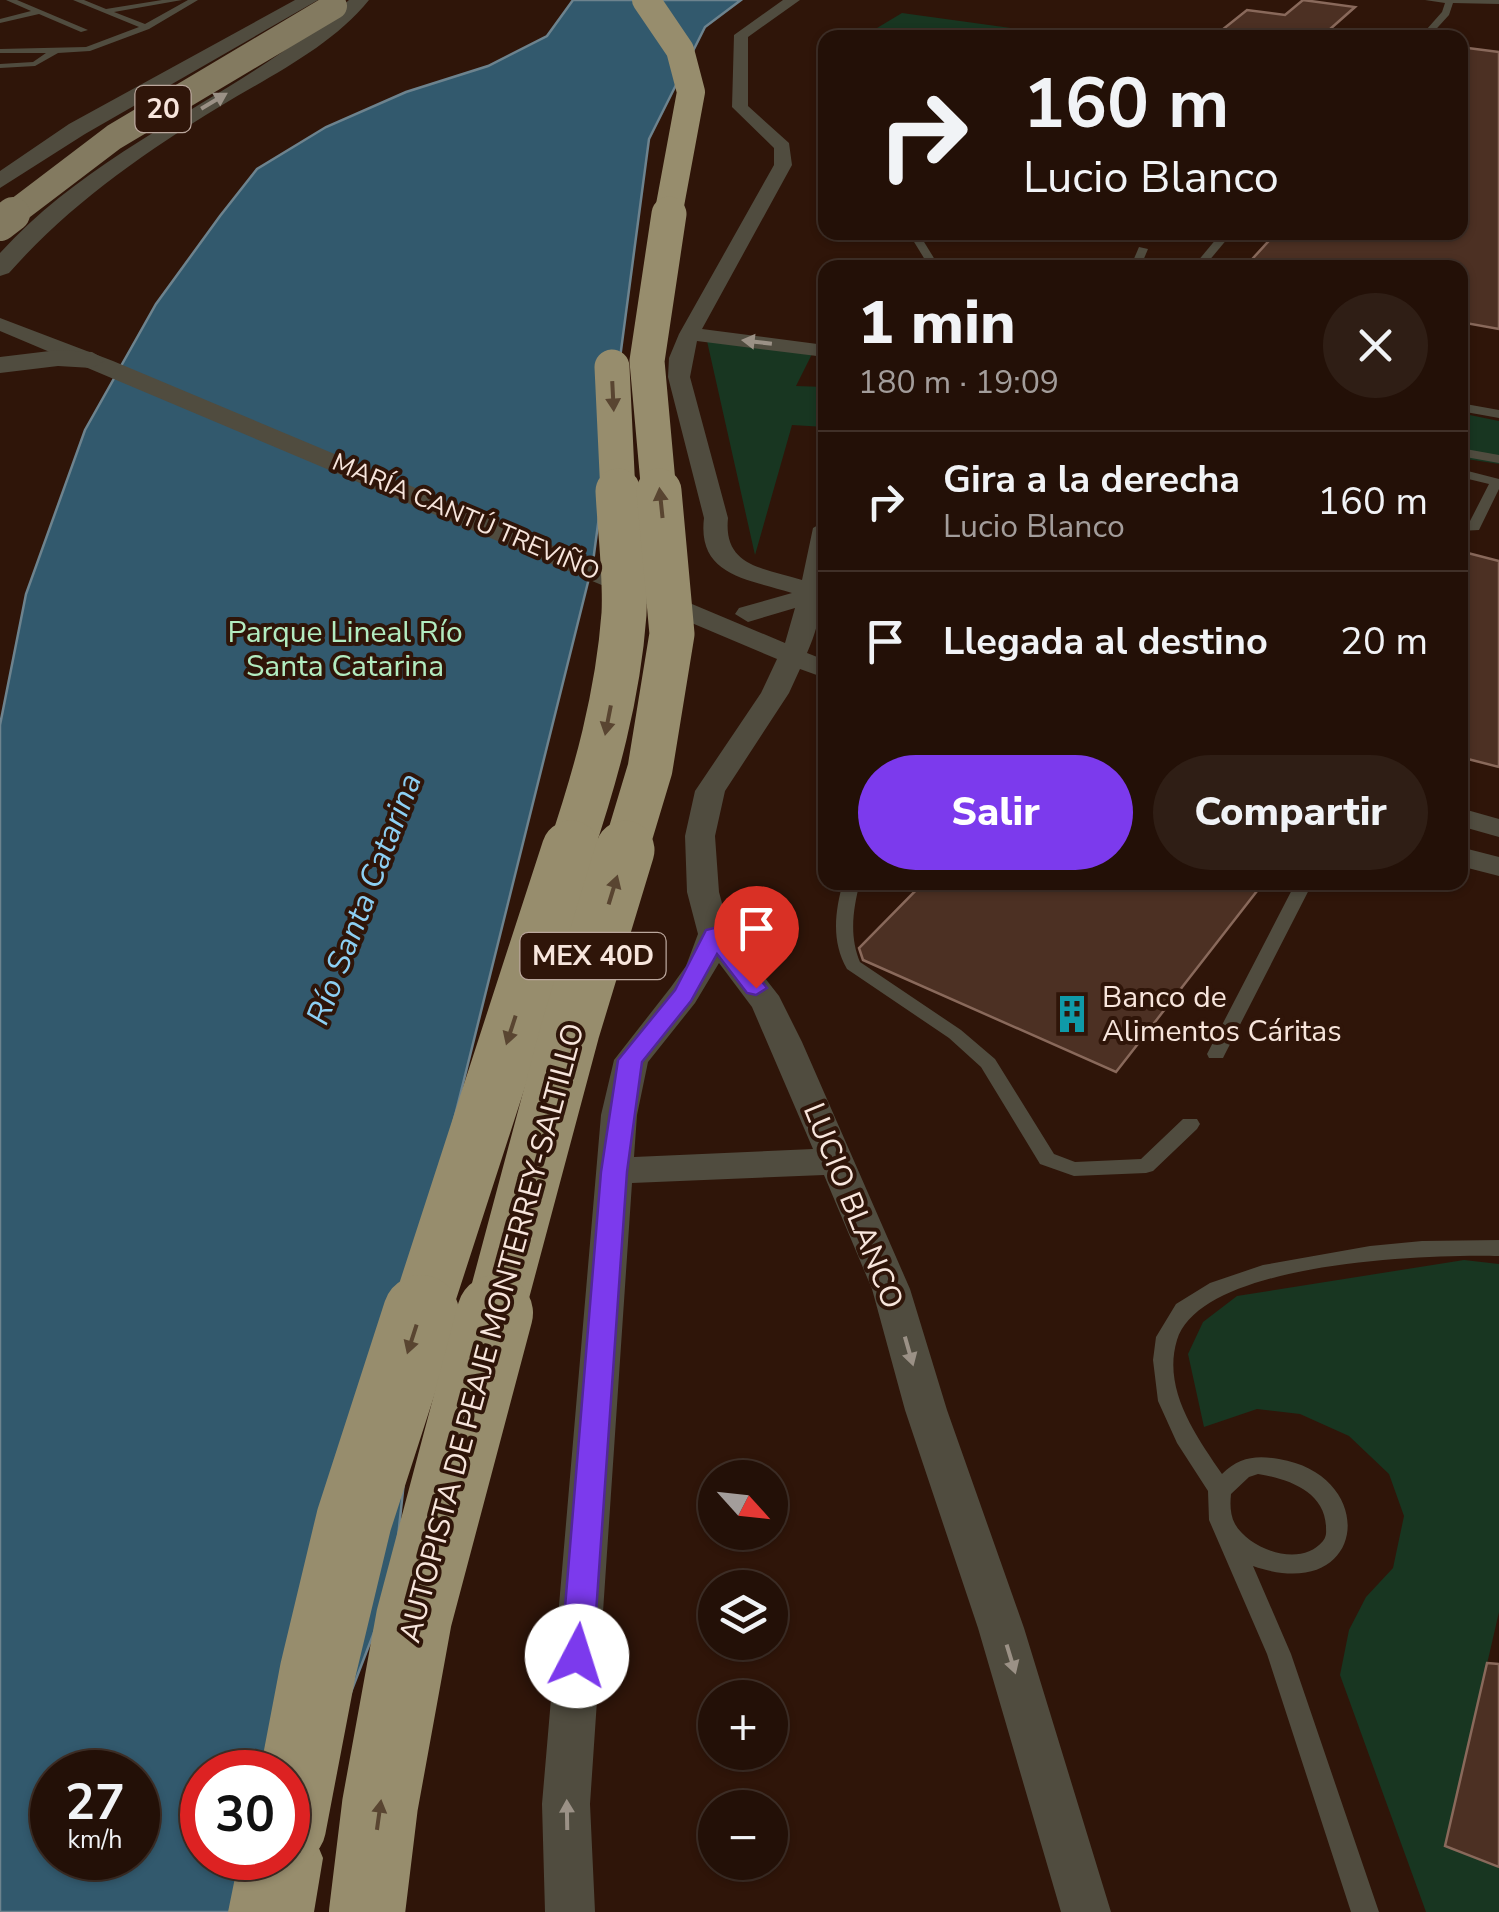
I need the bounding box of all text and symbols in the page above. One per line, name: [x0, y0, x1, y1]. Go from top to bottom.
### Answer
text: 160 m: [1023, 56, 1229, 152]
icon: right: [858, 70, 988, 200]
road number: 20: [136, 86, 190, 132]
one-way arrow: [199, 93, 228, 110]
text: Lucio Blanco: [1023, 147, 1279, 208]
text: 1 min: [858, 282, 1016, 364]
button: close: [1323, 293, 1428, 398]
one-way arrow: [741, 333, 773, 349]
text: 180 m · 19:09: [858, 361, 1059, 404]
one-way arrow: [605, 381, 621, 413]
street label: MARÍA CANTÚ TREVIÑO: [327, 445, 605, 589]
text: Gira a la derecha: [943, 454, 1240, 505]
icon: right: [858, 474, 913, 529]
text: 160 m: [1317, 476, 1428, 527]
one-way arrow: [653, 487, 669, 518]
text: Lucio Blanco: [943, 505, 1125, 548]
park label: Parque Lineal Río Santa Catarina: [227, 612, 463, 687]
icon: arrive: [858, 614, 913, 669]
text: Llegada al destino: [943, 616, 1268, 667]
text: 20 m: [1340, 616, 1428, 667]
one-way arrow: [599, 705, 615, 736]
button: Salir: [858, 755, 1133, 870]
button: Compartir: [1153, 755, 1428, 870]
water label: Río Santa Catarina: [296, 767, 432, 1031]
one-way arrow: [606, 874, 621, 905]
pin: [714, 886, 799, 989]
icon: arrive: [729, 901, 784, 956]
road number: MEX 40D: [520, 933, 666, 979]
place label: Banco de Alimentos Cáritas: [1102, 977, 1342, 1052]
building icon: Banco de Alimentos Cáritas: [1051, 993, 1093, 1035]
one-way arrow: [503, 1015, 518, 1045]
street label: AUTOPISTA DE PEAJE MONTERREY-SALTILLO: [389, 1019, 595, 1647]
street label: LUCIO BLANCO: [793, 1097, 913, 1315]
one-way arrow: [403, 1324, 418, 1354]
one-way arrow: [902, 1336, 917, 1366]
north arrow: [698, 1460, 788, 1550]
map controls: [698, 1460, 788, 1880]
button: layers: [698, 1570, 788, 1660]
position arrow: [525, 1604, 629, 1708]
one-way arrow: [1004, 1644, 1019, 1675]
button: +: [698, 1680, 788, 1770]
speed limit sign: 30: [180, 1750, 310, 1880]
text: 27: [65, 1768, 125, 1837]
button: −: [698, 1790, 788, 1880]
one-way arrow: [559, 1798, 575, 1830]
one-way arrow: [371, 1799, 387, 1831]
text: km/h: [67, 1823, 123, 1857]

